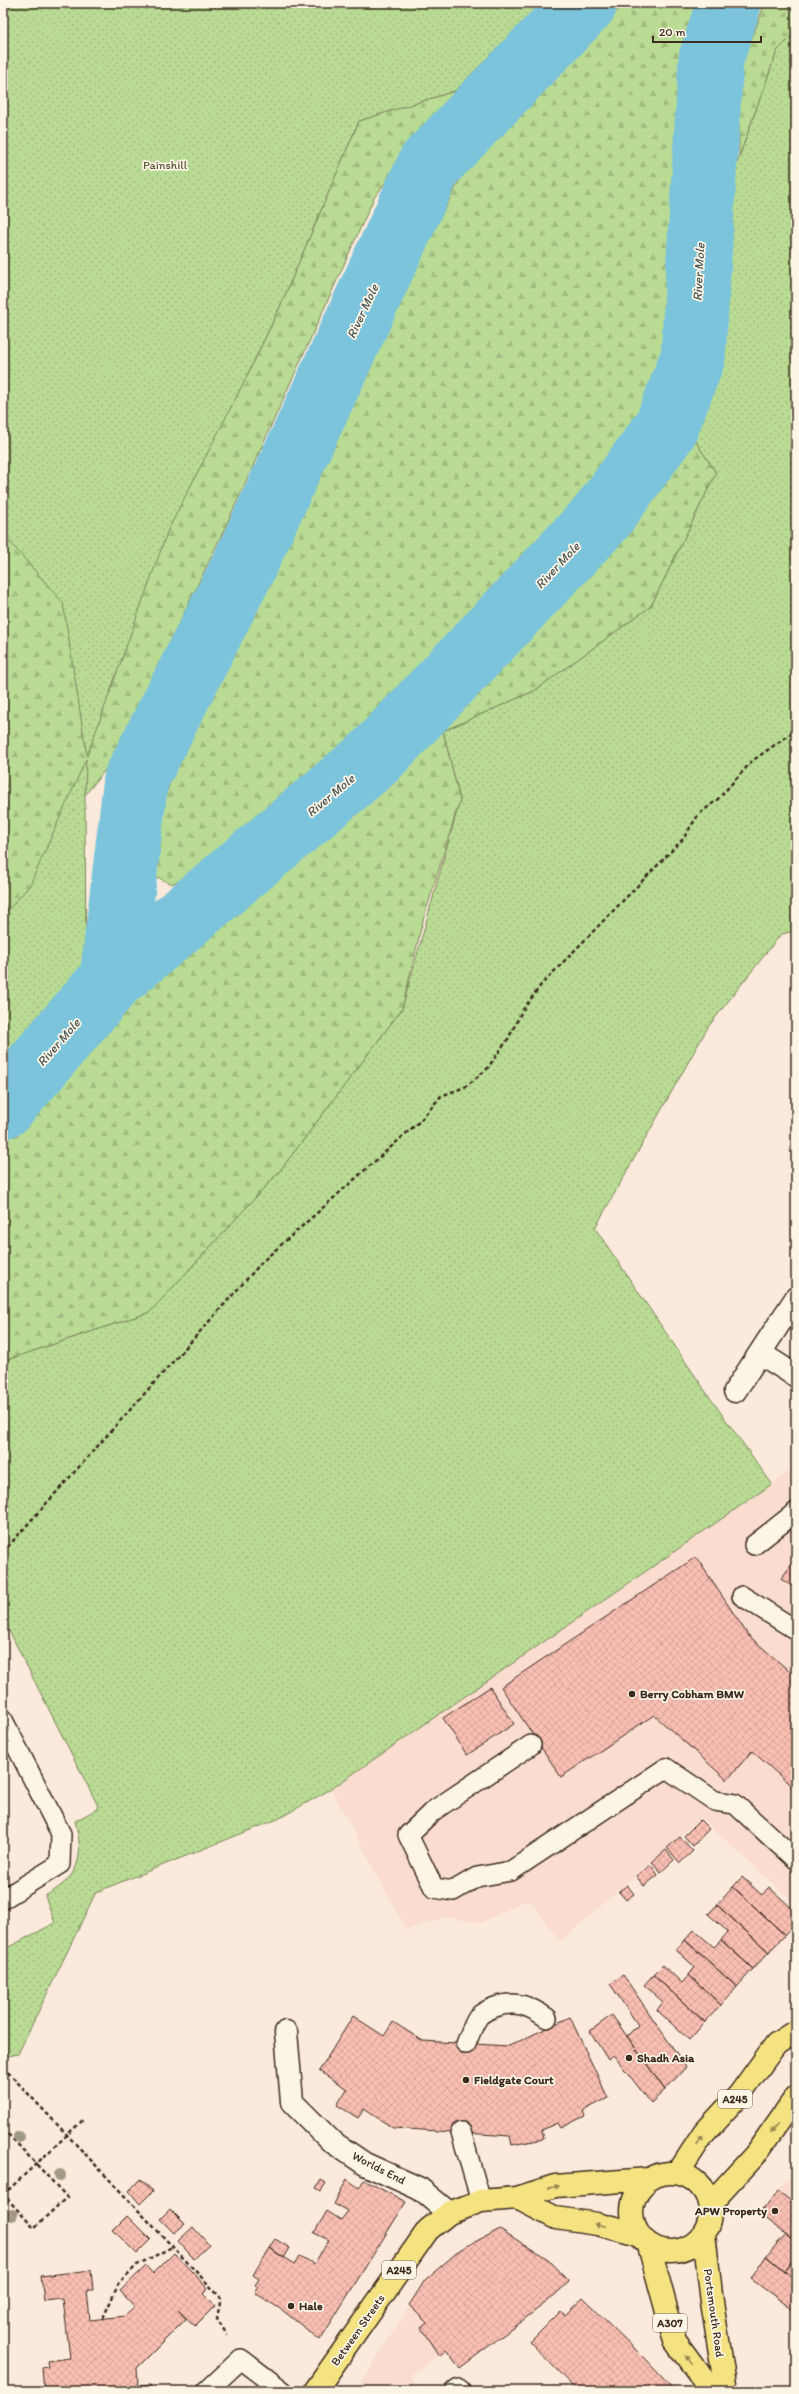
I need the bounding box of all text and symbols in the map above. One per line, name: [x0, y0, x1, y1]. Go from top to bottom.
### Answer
scale bar: [653, 18, 761, 44]
text: 20 m: [659, 25, 686, 39]
park label: Painshill: [143, 158, 188, 172]
water label: River Mole: [689, 242, 708, 301]
water label: River Mole: [343, 281, 382, 341]
water label: River Mole: [532, 538, 583, 592]
water label: River Mole: [303, 770, 358, 820]
water label: River Mole: [34, 1015, 84, 1069]
place label: Berry Cobham BMW: [640, 1687, 745, 1702]
marker: Berry Cobham BMW: [627, 1689, 637, 1699]
place label: Shadh Asia: [637, 2051, 695, 2065]
marker: Shadh Asia: [624, 2053, 634, 2063]
place label: Fieldgate Court: [474, 2073, 554, 2088]
marker: Fieldgate Court: [461, 2075, 471, 2085]
road number: A245: [718, 2090, 752, 2108]
one-way arrow: [770, 2124, 779, 2135]
one-way arrow: [696, 2134, 703, 2146]
street label: Worlds End: [350, 2149, 409, 2188]
one-way arrow: [548, 2183, 560, 2189]
place label: APW Property: [694, 2204, 767, 2219]
marker: APW Property: [770, 2206, 780, 2216]
one-way arrow: [594, 2222, 606, 2228]
road number: A245: [382, 2261, 416, 2279]
street label: Portsmouth Road: [701, 2268, 727, 2359]
street label: Between Streets: [328, 2291, 388, 2369]
place label: Hale: [299, 2299, 323, 2313]
marker: Hale: [286, 2301, 296, 2311]
road number: A307: [653, 2314, 687, 2332]
one-way arrow: [685, 2354, 693, 2365]

